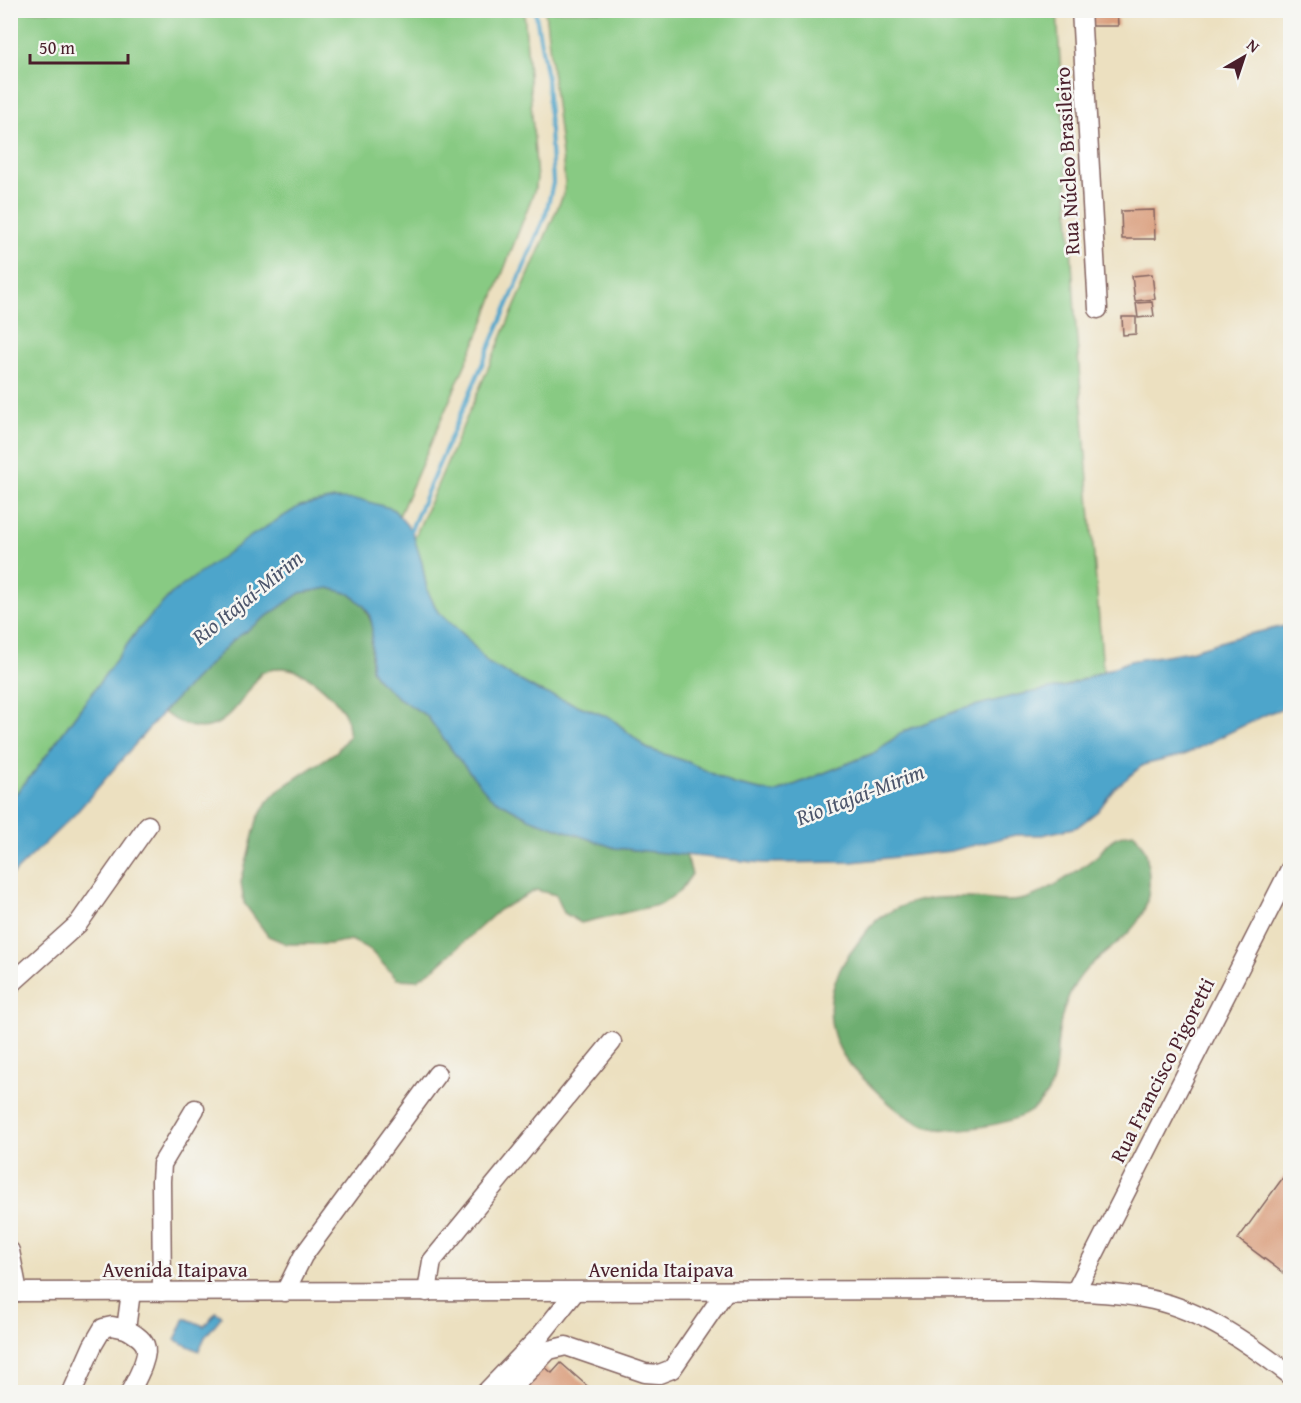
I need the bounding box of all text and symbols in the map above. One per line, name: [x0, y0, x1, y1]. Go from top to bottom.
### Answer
scale bar: [30, 27, 128, 65]
north arrow: [1214, 27, 1274, 87]
text: N: [1242, 33, 1265, 58]
text: 50 m: [39, 34, 75, 61]
street label: Rua Núcleo Brasileiro: [1047, 66, 1087, 256]
water label: Rio Itajaí-Mirim: [184, 542, 310, 653]
water label: Rio Itajaí-Mirim: [790, 755, 929, 834]
street label: Rua Francisco Pigoretti: [1102, 972, 1222, 1168]
street label: Avenida Itaipava: [102, 1254, 248, 1285]
street label: Avenida Itaipava: [588, 1254, 734, 1285]

